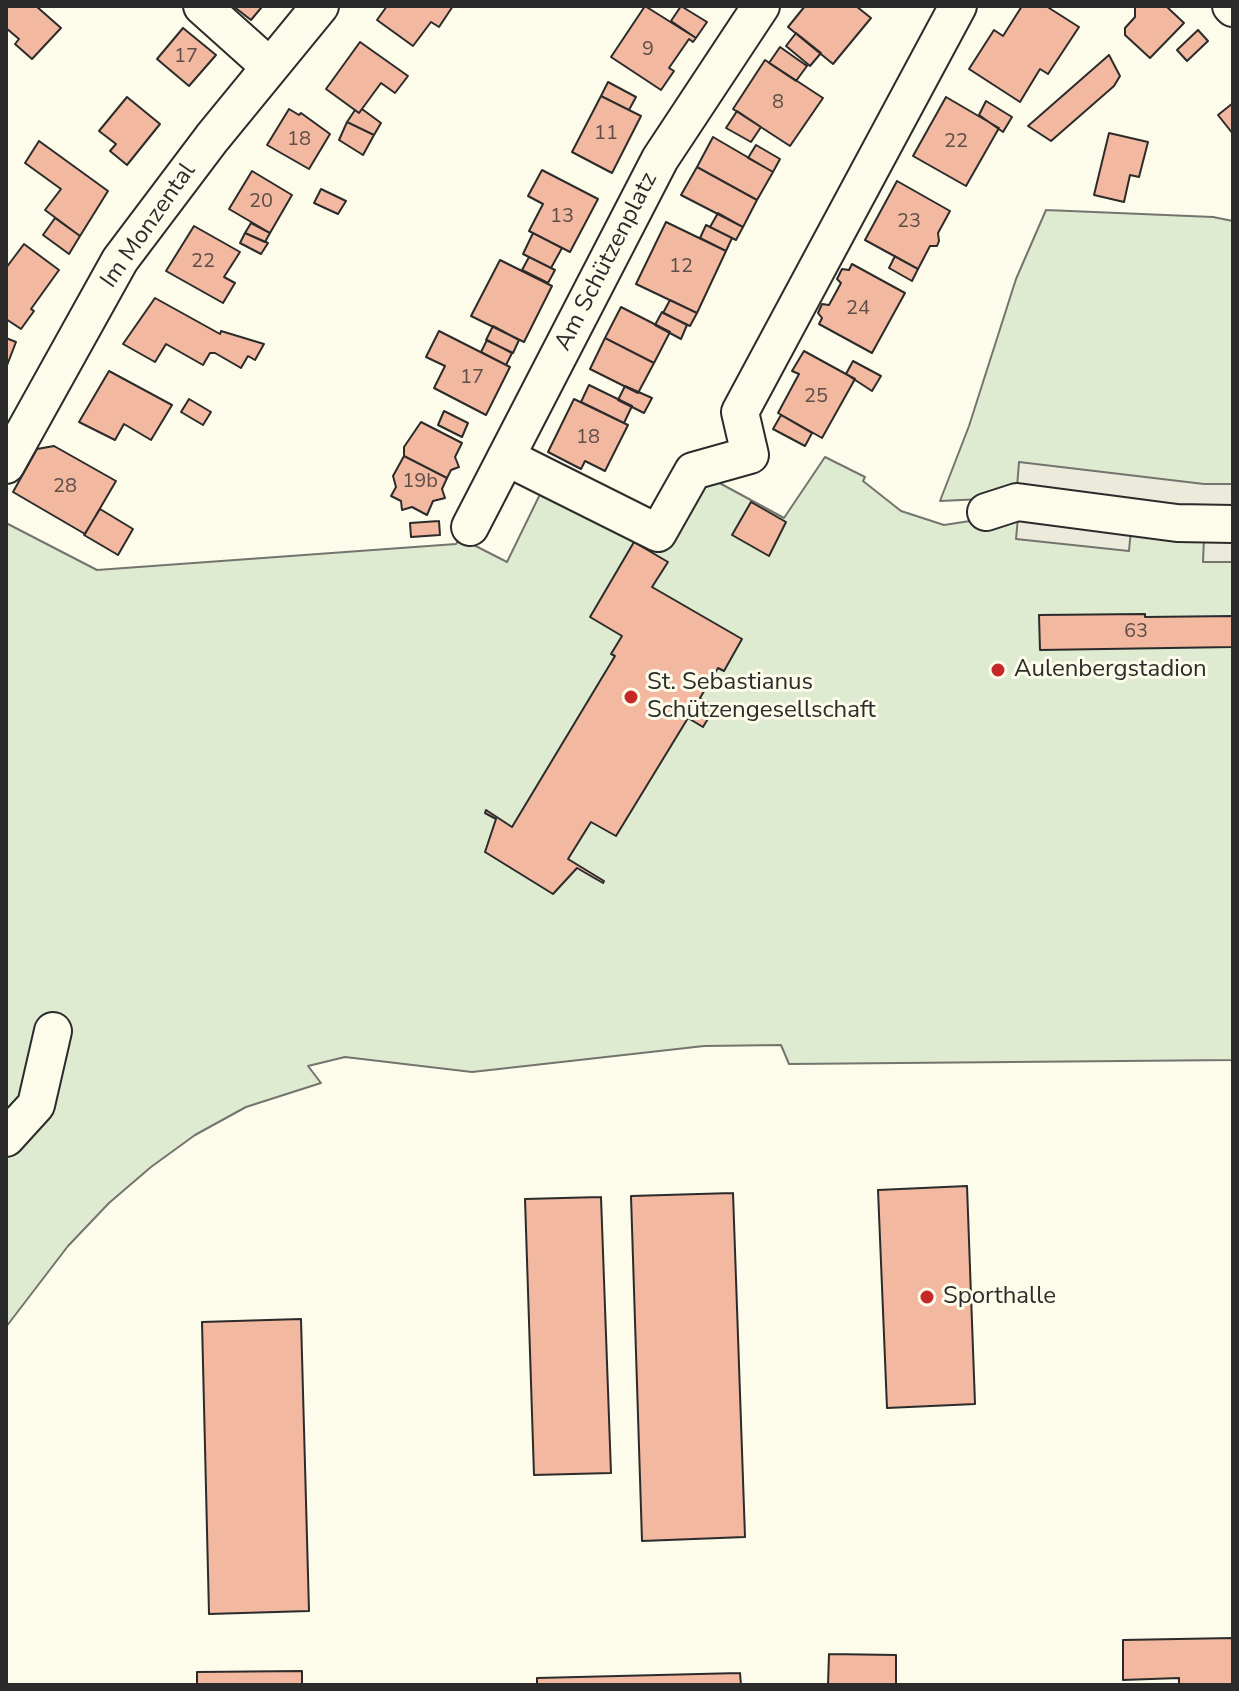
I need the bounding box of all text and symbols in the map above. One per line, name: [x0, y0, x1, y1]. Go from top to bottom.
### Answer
house number: 9: [642, 38, 654, 62]
house number: 17: [174, 45, 198, 69]
house number: 8: [772, 91, 784, 115]
house number: 11: [594, 122, 618, 146]
house number: 18: [287, 128, 311, 152]
house number: 22: [944, 130, 968, 154]
street label: Im Monzental: [95, 158, 203, 294]
street label: Am Schützenplatz: [550, 168, 664, 356]
house number: 20: [249, 190, 273, 214]
house number: 13: [550, 205, 574, 229]
house number: 23: [897, 210, 921, 234]
house number: 22: [191, 250, 215, 274]
house number: 12: [669, 255, 693, 279]
house number: 24: [846, 297, 870, 321]
house number: 17: [460, 366, 484, 390]
house number: 25: [804, 385, 828, 409]
house number: 18: [576, 426, 600, 450]
house number: 19b: [402, 470, 438, 494]
house number: 28: [53, 475, 77, 499]
house number: 63: [1124, 620, 1148, 644]
place label: Aulenbergstadion: [1014, 656, 1207, 684]
marker: Aulenbergstadion: [989, 661, 1007, 679]
place label: St. Sebastianus Schützengesellschaft: [647, 669, 876, 725]
marker: St. Sebastianus Schützengesellschaft: [622, 688, 640, 706]
place label: Sporthalle: [943, 1283, 1056, 1311]
marker: Sporthalle: [918, 1288, 936, 1306]

